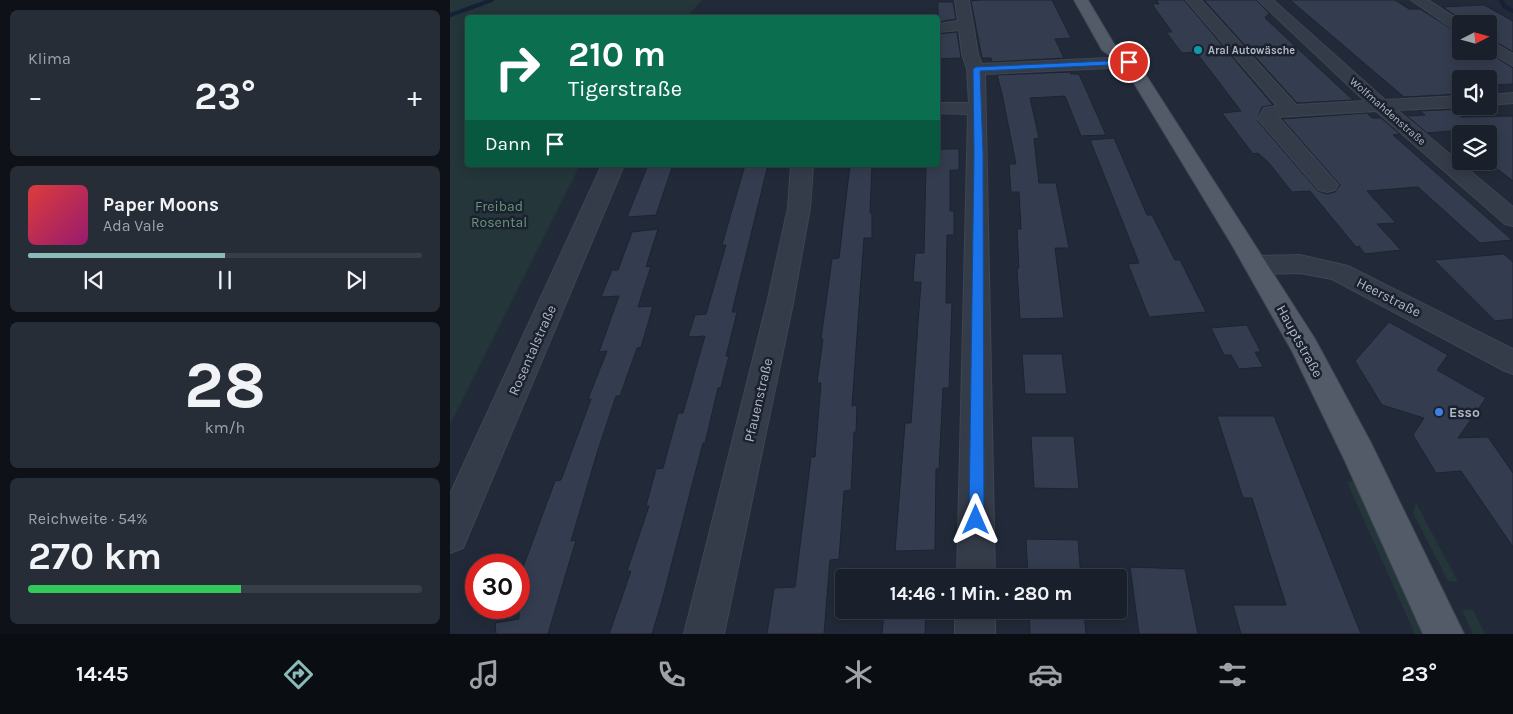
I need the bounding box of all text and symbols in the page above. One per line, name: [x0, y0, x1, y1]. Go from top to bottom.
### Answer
north arrow: [1452, 15, 1498, 60]
map controls: [1452, 15, 1497, 170]
text: 210 m: [568, 34, 666, 75]
icon: right: [485, 35, 550, 100]
pin: [1108, 41, 1150, 83]
marker: Aral Autowäsche: [1192, 44, 1204, 56]
place label: Aral Autowäsche: [1208, 44, 1295, 57]
icon: arrive: [1115, 48, 1143, 76]
text: Klima: [28, 49, 71, 68]
button: sound: [1452, 70, 1497, 115]
text: 23°: [194, 74, 256, 119]
street label: Wolfmahdenstraße: [1347, 75, 1429, 148]
text: Tigerstraße: [568, 76, 682, 102]
text: −: [28, 80, 43, 113]
text: +: [407, 80, 422, 113]
button: layers: [1452, 125, 1497, 170]
icon: arrive: [541, 130, 569, 158]
text: Dann: [485, 133, 531, 155]
text: Paper Moons: [103, 194, 219, 216]
park label: Freibad Rosental: [471, 198, 527, 231]
text: Ada Vale: [103, 216, 164, 235]
icon: previous: [80, 266, 108, 294]
icon: pause: [211, 266, 239, 294]
icon: next: [342, 266, 370, 294]
street label: Heerstraße: [1354, 274, 1424, 321]
street label: Rosentalstraße: [505, 302, 560, 398]
street label: Hauptstraße: [1273, 302, 1326, 380]
text: 28: [184, 347, 266, 423]
street label: Pfauenstraße: [741, 357, 776, 444]
place label: Esso: [1449, 404, 1480, 421]
marker: Esso: [1433, 406, 1445, 418]
text: km/h: [205, 418, 245, 437]
position arrow: [949, 493, 1001, 545]
text: Reichweite · 54%: [28, 509, 148, 528]
text: 270 km: [28, 534, 162, 579]
speed limit sign: 30: [465, 554, 530, 619]
text: 14:46 · 1 Min. · 280 m: [890, 583, 1072, 605]
icon: directions: [281, 657, 316, 692]
icon: music: [467, 657, 502, 692]
icon: phone: [654, 657, 689, 692]
icon: climate: [841, 657, 876, 692]
icon: car: [1028, 657, 1063, 692]
icon: filters: [1215, 657, 1250, 692]
text: 14:45: [76, 661, 129, 687]
text: 23°: [1401, 661, 1437, 687]

